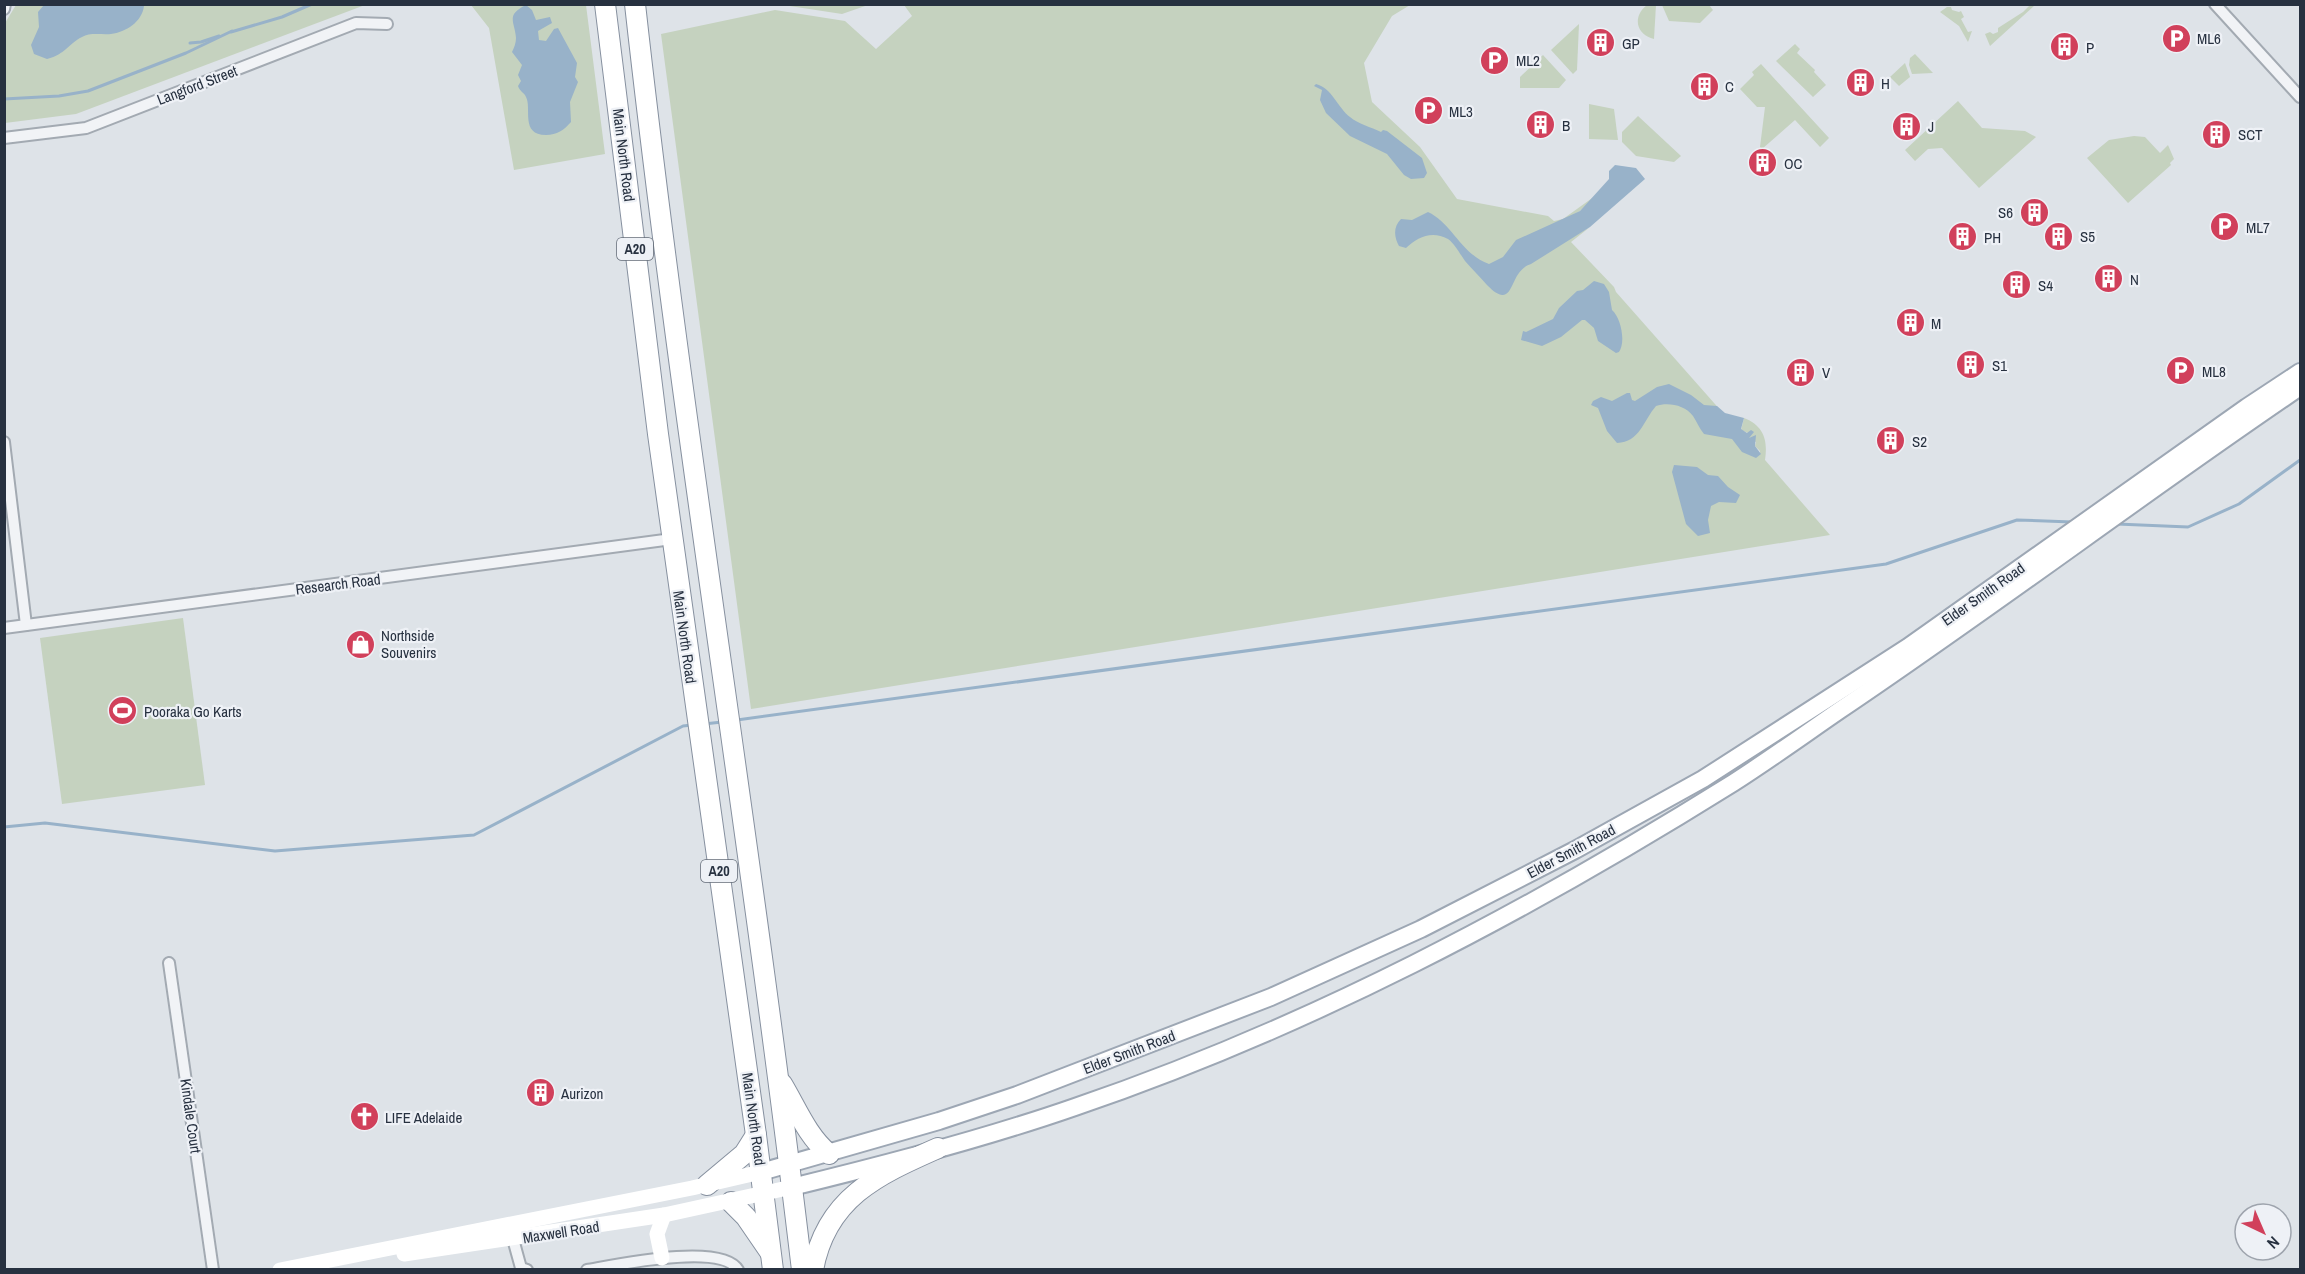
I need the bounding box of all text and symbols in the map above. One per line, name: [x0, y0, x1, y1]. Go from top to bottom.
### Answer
parking icon: ML6: [2160, 22, 2192, 54]
building icon: GP: [1585, 27, 1617, 59]
place label: ML6: [2197, 28, 2221, 49]
building icon: P: [2049, 31, 2081, 63]
place label: GP: [1622, 33, 1640, 54]
place label: P: [2086, 37, 2094, 58]
parking icon: ML2: [1479, 44, 1511, 76]
place label: ML2: [1516, 50, 1540, 71]
street label: Langford Street: [154, 60, 241, 110]
building icon: H: [1844, 67, 1876, 99]
building icon: C: [1688, 70, 1720, 102]
place label: H: [1881, 73, 1890, 94]
place label: C: [1725, 76, 1734, 97]
parking icon: ML3: [1412, 95, 1444, 127]
place label: ML3: [1449, 101, 1473, 122]
street label: Main North Road: [608, 107, 640, 203]
building icon: B: [1525, 109, 1557, 141]
building icon: J: [1891, 110, 1923, 142]
place label: B: [1562, 115, 1570, 136]
place label: J: [1928, 116, 1934, 137]
building icon: SCT: [2201, 118, 2233, 150]
place label: SCT: [2238, 124, 2263, 145]
building icon: OC: [1747, 147, 1779, 179]
place label: OC: [1784, 153, 1803, 174]
building icon: S6: [2018, 196, 2050, 228]
place label: S6: [1998, 202, 2013, 223]
parking icon: ML7: [2209, 211, 2241, 243]
place label: ML7: [2246, 217, 2270, 238]
building icon: S5: [2043, 220, 2075, 252]
building icon: PH: [1947, 221, 1979, 253]
place label: S5: [2080, 226, 2095, 247]
place label: PH: [1984, 227, 2001, 248]
road number: A20: [617, 238, 653, 260]
building icon: N: [2093, 263, 2125, 295]
building icon: S4: [2001, 269, 2033, 301]
place label: N: [2130, 269, 2139, 290]
place label: S4: [2038, 275, 2053, 296]
building icon: M: [1894, 307, 1926, 339]
place label: M: [1931, 313, 1941, 334]
building icon: S1: [1955, 349, 1987, 381]
place label: S1: [1992, 355, 2007, 376]
parking icon: ML8: [2165, 355, 2197, 387]
building icon: V: [1785, 356, 1817, 388]
place label: ML8: [2202, 361, 2226, 382]
place label: V: [1822, 362, 1831, 383]
building icon: S2: [1875, 425, 1907, 457]
place label: S2: [1912, 431, 1927, 452]
street label: Elder Smith Road: [1937, 558, 2029, 630]
street label: Research Road: [294, 568, 382, 600]
street label: Main North Road: [668, 589, 702, 685]
place label: Northside Souvenirs: [381, 625, 436, 663]
shop icon: Northside Souvenirs: [344, 628, 376, 660]
sports icon: Pooraka Go Karts: [107, 695, 139, 727]
place label: Pooraka Go Karts: [144, 701, 242, 722]
street label: Elder Smith Road: [1523, 819, 1619, 883]
road number: A20: [701, 860, 737, 882]
street label: Elder Smith Road: [1080, 1025, 1178, 1079]
street label: Main North Road: [737, 1071, 771, 1167]
street label: Kindale Court: [175, 1077, 207, 1155]
building icon: Aurizon: [524, 1077, 556, 1109]
place label: Aurizon: [560, 1083, 603, 1104]
church icon: LIFE Adelaide: [348, 1101, 380, 1133]
place label: LIFE Adelaide: [385, 1107, 462, 1128]
north arrow: [2233, 1202, 2293, 1262]
street label: Maxwell Road: [521, 1216, 601, 1248]
text: N: [2262, 1232, 2284, 1254]

